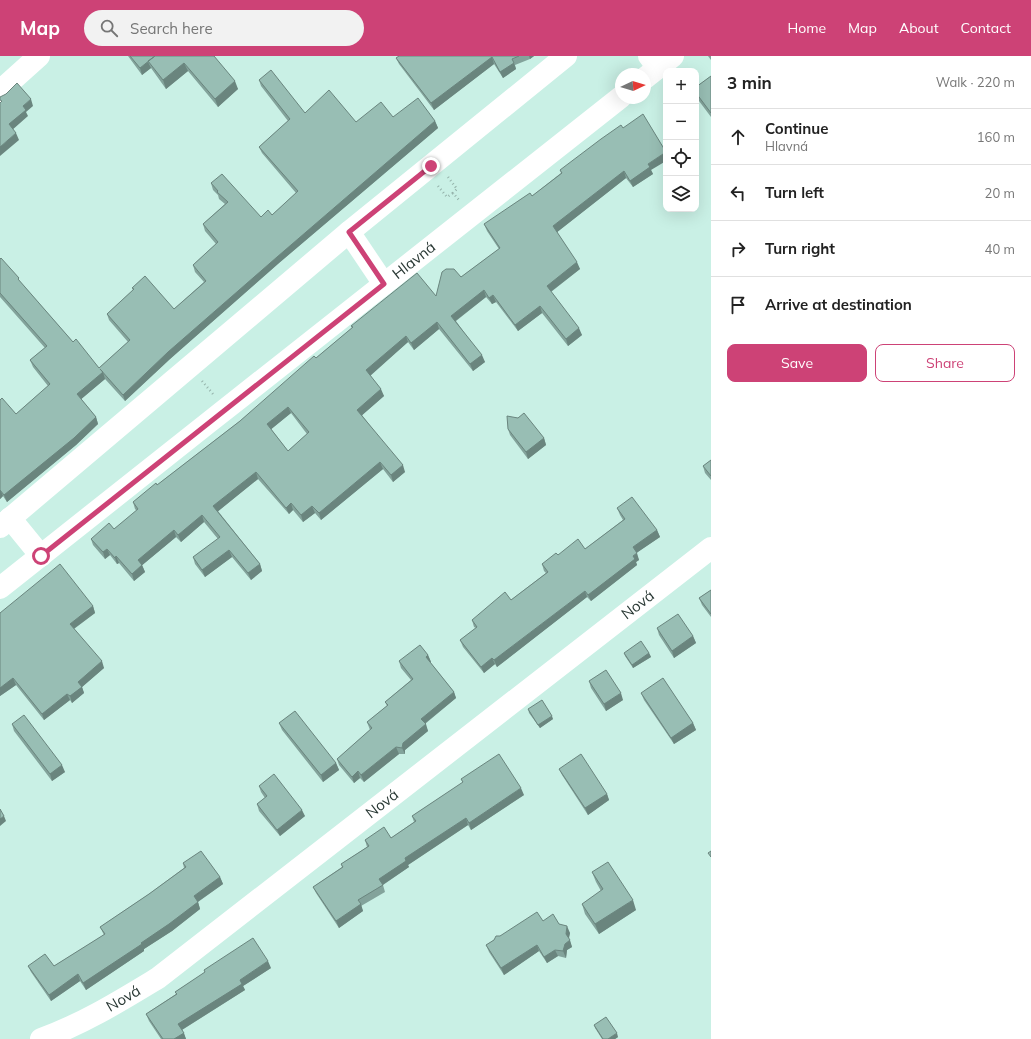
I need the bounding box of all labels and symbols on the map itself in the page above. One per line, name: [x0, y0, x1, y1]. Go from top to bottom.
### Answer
north arrow: [615, 68, 651, 104]
route end: [422, 157, 440, 175]
street label: Hlavná: [388, 237, 439, 283]
route start: [32, 547, 50, 565]
street label: Nová: [617, 586, 658, 623]
street label: Nová: [361, 785, 402, 822]
street label: Nová: [103, 981, 144, 1016]

